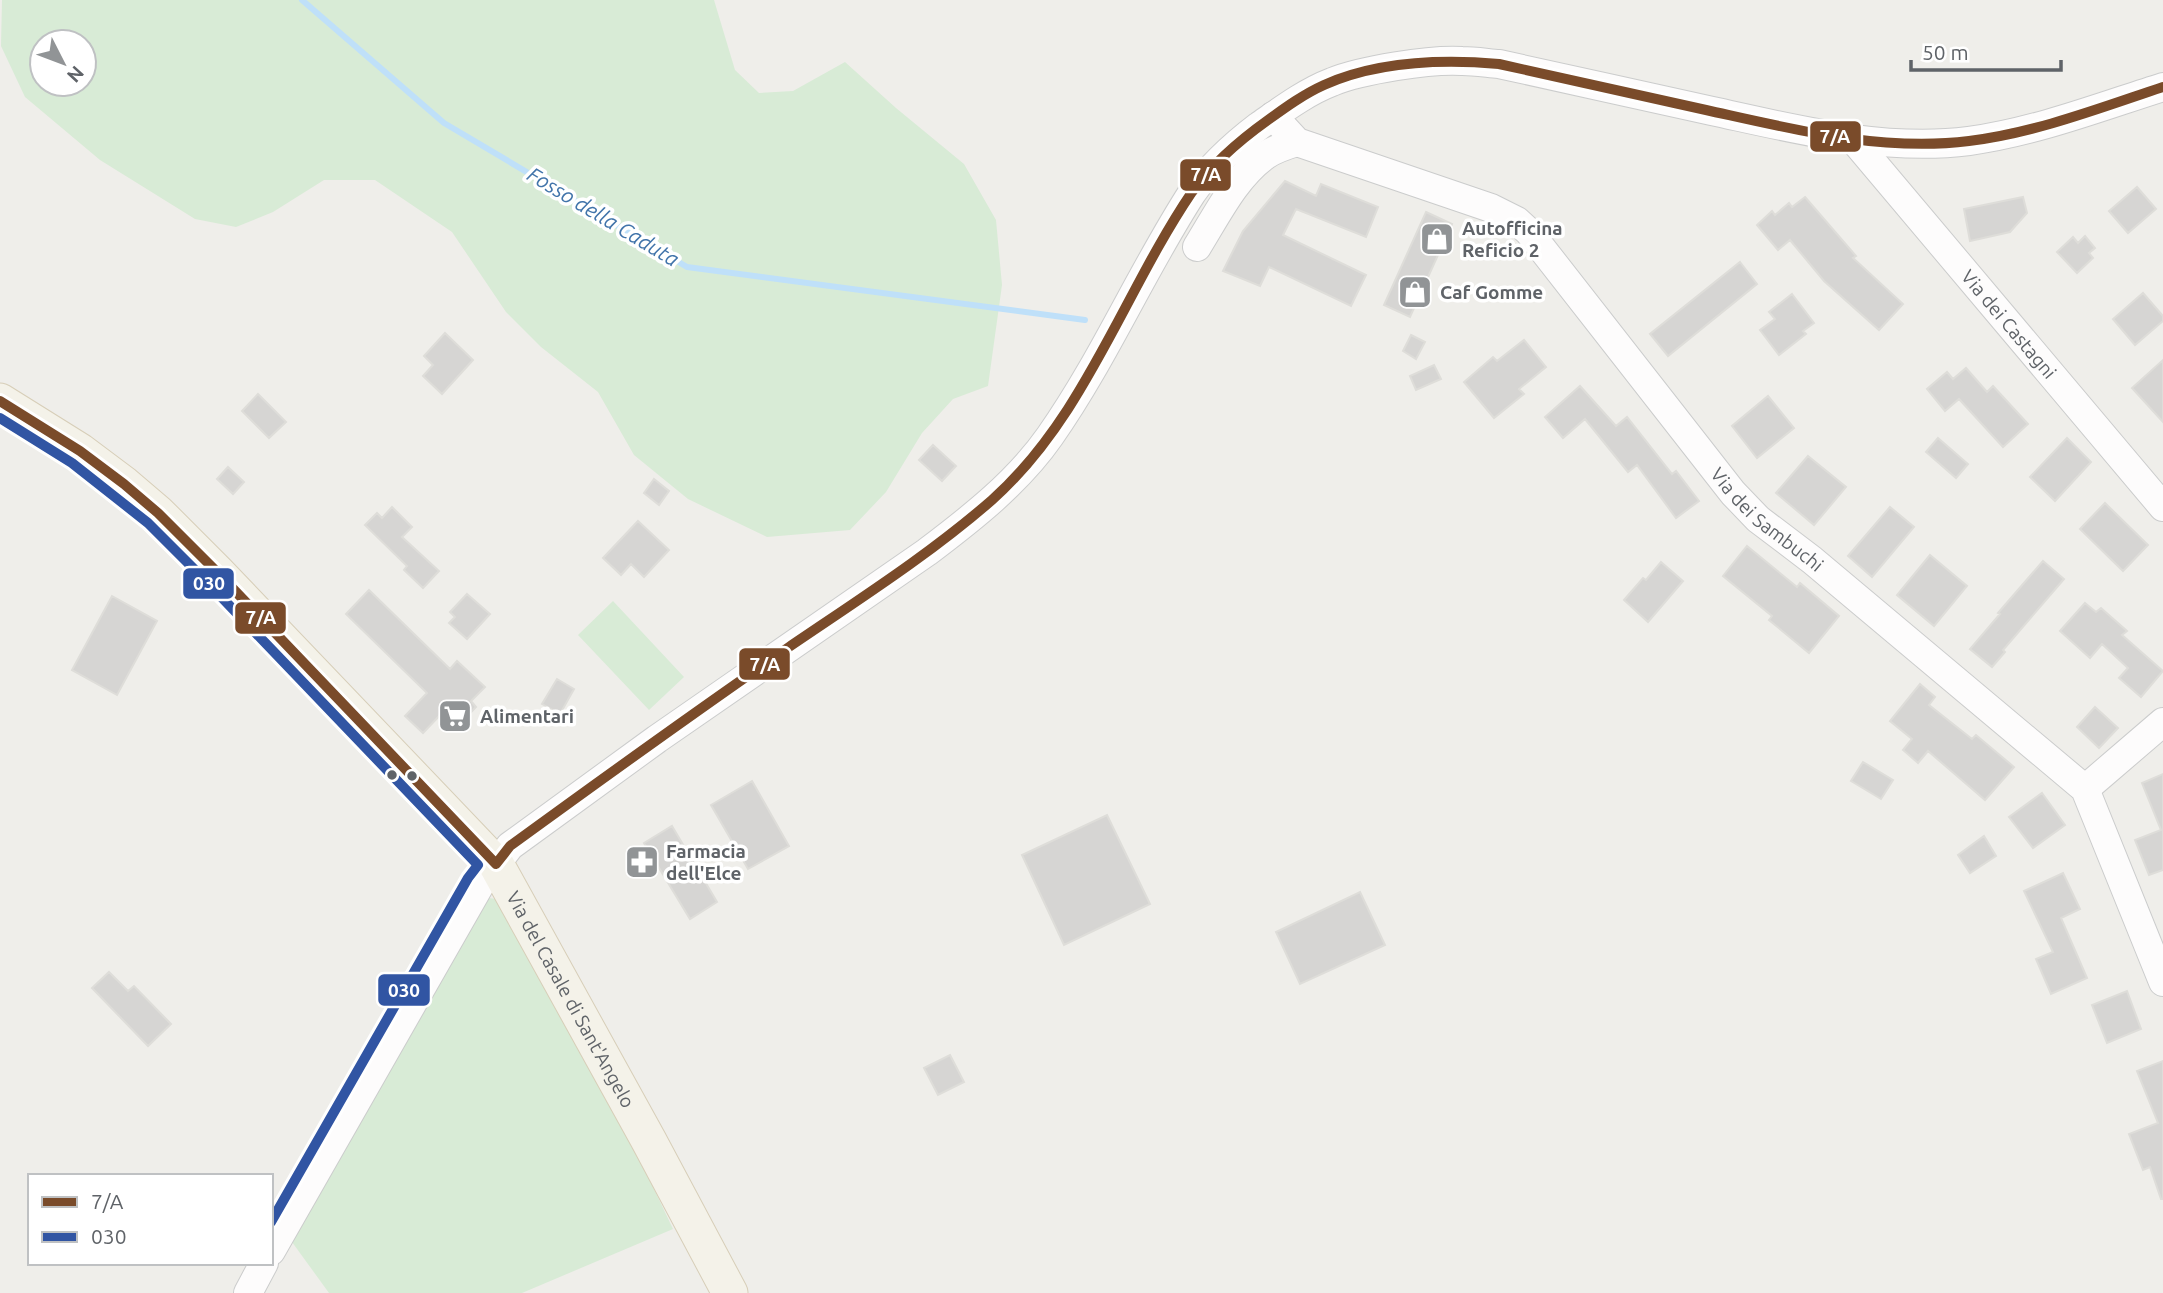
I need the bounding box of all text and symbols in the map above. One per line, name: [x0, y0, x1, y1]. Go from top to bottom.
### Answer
north arrow: [28, 28, 98, 98]
scale bar: [1911, 28, 2062, 72]
text: 50 m: [1922, 40, 1969, 64]
text: N: [63, 62, 89, 87]
line badge: 7/A: [1809, 120, 1862, 153]
text: 7/A: [1820, 125, 1851, 147]
line badge: 7/A: [1179, 158, 1232, 192]
water label: Fosso della Caduta: [523, 161, 684, 271]
text: 7/A: [1191, 163, 1222, 185]
place label: Autofficina Reficio 2: [1462, 217, 1563, 261]
shop icon: Autofficina Reficio 2: [1418, 220, 1456, 258]
street label: Via dei Castagni: [1957, 265, 2061, 383]
shop icon: Caf Gomme: [1396, 273, 1434, 311]
place label: Caf Gomme: [1440, 281, 1543, 303]
street label: Via dei Sambuchi: [1706, 463, 1828, 576]
line badge: 030: [182, 567, 235, 600]
text: 030: [193, 572, 225, 594]
line badge: 7/A: [234, 601, 287, 635]
text: 7/A: [246, 606, 277, 628]
line badge: 7/A: [738, 647, 791, 681]
text: 7/A: [750, 653, 781, 675]
supermarket icon: Alimentari: [436, 697, 474, 735]
place label: Alimentari: [480, 705, 574, 727]
unlabelled marker: [385, 768, 399, 782]
unlabelled marker: [405, 769, 419, 783]
place label: Farmacia dell'Elce: [666, 840, 746, 884]
pharmacy icon: Farmacia dell'Elce: [623, 843, 661, 881]
street label: Via del Casale di Sant'Angelo: [502, 887, 639, 1112]
line badge: 030: [377, 973, 431, 1007]
text: 030: [388, 979, 420, 1001]
legend: [28, 1174, 273, 1265]
text: 7/A: [91, 1189, 124, 1213]
text: 030: [91, 1224, 127, 1248]

